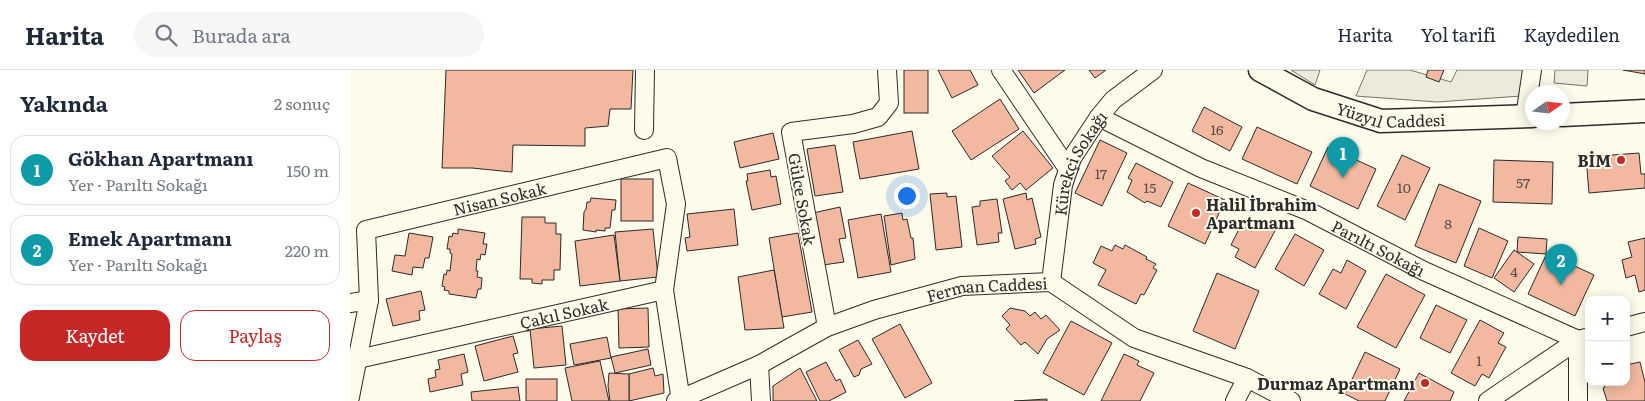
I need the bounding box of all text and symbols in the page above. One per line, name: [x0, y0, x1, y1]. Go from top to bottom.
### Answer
search box: [134, 12, 484, 57]
text: Harita: [25, 17, 104, 52]
icon: search: [152, 21, 180, 49]
text: Burada ara: [192, 21, 291, 49]
text: Harita: [1337, 21, 1393, 48]
text: Yol tarifi: [1421, 21, 1496, 48]
text: Kaydedilen: [1524, 21, 1620, 48]
north arrow: [1525, 85, 1570, 130]
text: Yakında: [20, 87, 108, 118]
text: 2 sonuç: [274, 91, 330, 115]
street label: Yüzyıl Caddesi: [1333, 95, 1446, 133]
street label: Kürekçi Sokağı: [1047, 105, 1112, 217]
house number: 16: [1210, 119, 1224, 139]
pin: 1: [1327, 137, 1359, 178]
text: Gökhan Apartmanı: [68, 144, 253, 172]
place label: BİM: [1577, 148, 1611, 172]
street label: Gülce Sokak: [783, 151, 823, 247]
marker: BİM: [1615, 154, 1627, 166]
text: 1: [34, 158, 40, 182]
text: 150 m: [286, 158, 329, 182]
house number: 17: [1095, 163, 1107, 183]
text: Yer · Parıltı Sokağı: [68, 172, 208, 196]
house number: 57: [1516, 172, 1530, 192]
street label: Nisan Sokak: [450, 175, 549, 221]
house number: 15: [1144, 177, 1156, 197]
house number: 10: [1397, 177, 1411, 197]
your location: [894, 183, 920, 209]
place label: Halil İbrahim Apartmanı: [1206, 192, 1317, 234]
marker: Halil İbrahim Apartmanı: [1190, 207, 1202, 219]
street label: Parıltı Sokağı: [1328, 213, 1430, 282]
house number: 8: [1444, 213, 1452, 233]
text: Emek Apartmanı: [68, 224, 232, 252]
text: 2: [33, 238, 41, 262]
text: 220 m: [285, 238, 329, 262]
pin: 2: [1545, 244, 1577, 285]
text: Yer · Parıltı Sokağı: [68, 252, 208, 276]
house number: 4: [1510, 261, 1518, 281]
street label: Ferman Caddesi: [923, 270, 1048, 307]
street label: Çakıl Sokak: [517, 291, 611, 334]
map controls: [1585, 296, 1630, 386]
button: +: [1585, 296, 1630, 341]
button: Kaydet: [20, 310, 170, 361]
button: Paylaş: [180, 310, 330, 361]
button: −: [1585, 341, 1630, 386]
house number: 1: [1476, 350, 1482, 370]
place label: Durmaz Apartmanı: [1257, 371, 1415, 395]
marker: Durmaz Apartmanı: [1419, 377, 1431, 389]

